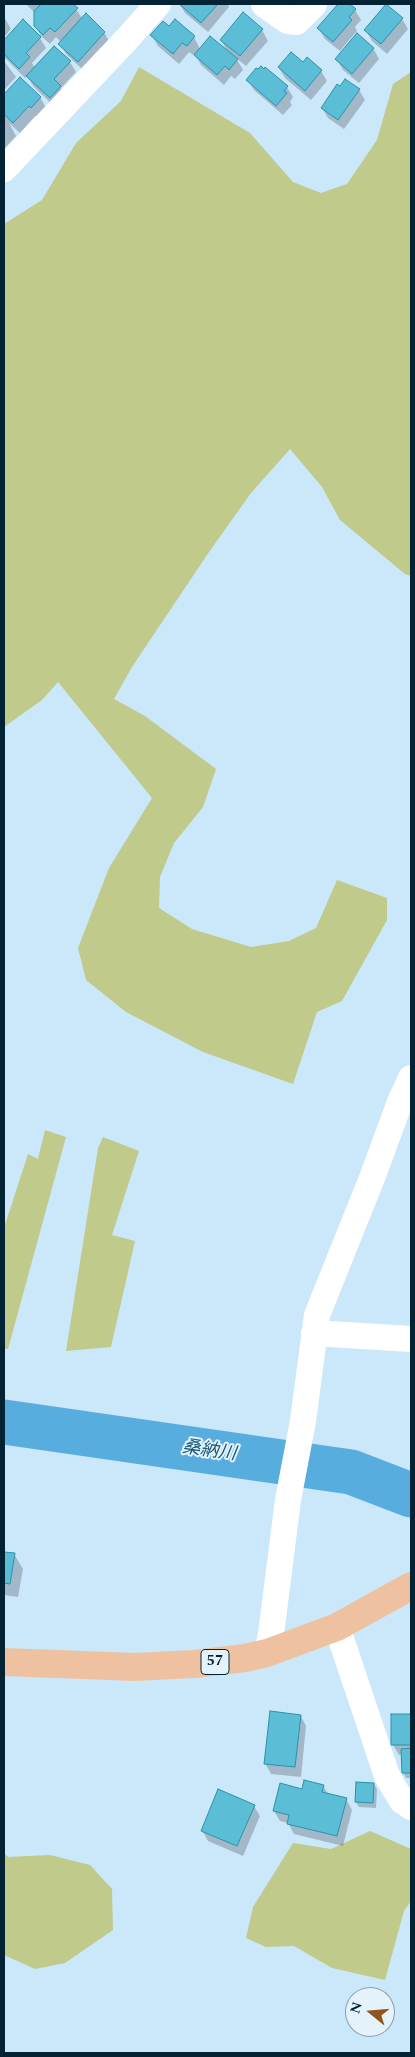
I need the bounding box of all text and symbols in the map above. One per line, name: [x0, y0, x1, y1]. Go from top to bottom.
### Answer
water label: 桑納川: [181, 1438, 237, 1466]
road number: 57: [201, 1650, 229, 1674]
north arrow: [345, 1987, 395, 2037]
text: N: [344, 1999, 368, 2016]

